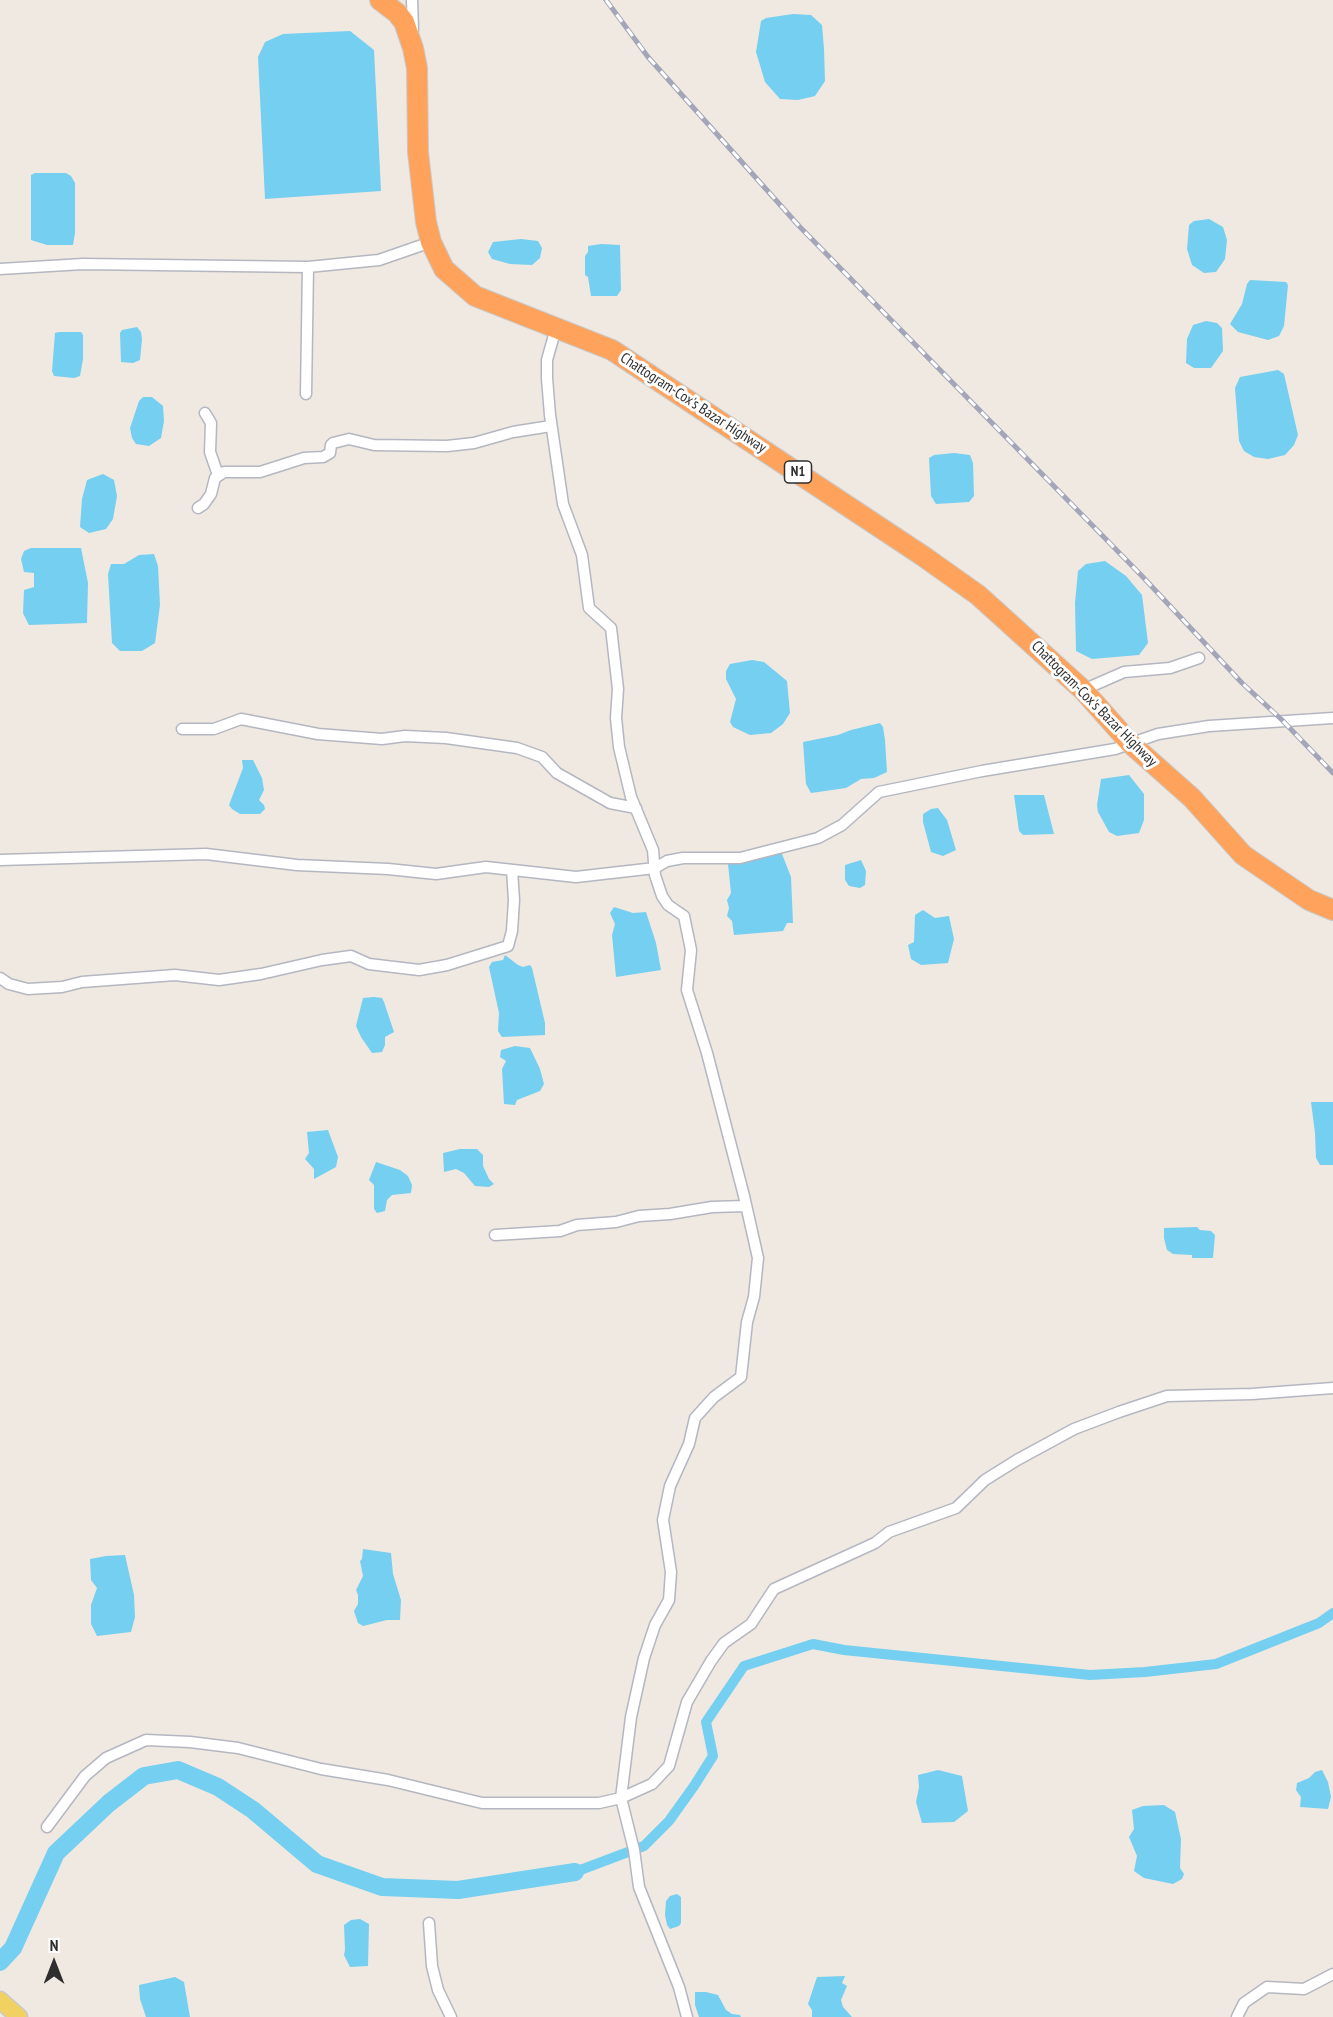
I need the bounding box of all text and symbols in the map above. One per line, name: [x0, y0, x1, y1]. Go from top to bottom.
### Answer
street label: Chattogram-Cox's Bazar Highway: [617, 349, 769, 457]
road number: N1: [784, 461, 812, 483]
street label: Chattogram-Cox's Bazar Highway: [1027, 637, 1161, 771]
north arrow: [24, 1933, 84, 1993]
text: N: [50, 1935, 58, 1955]

